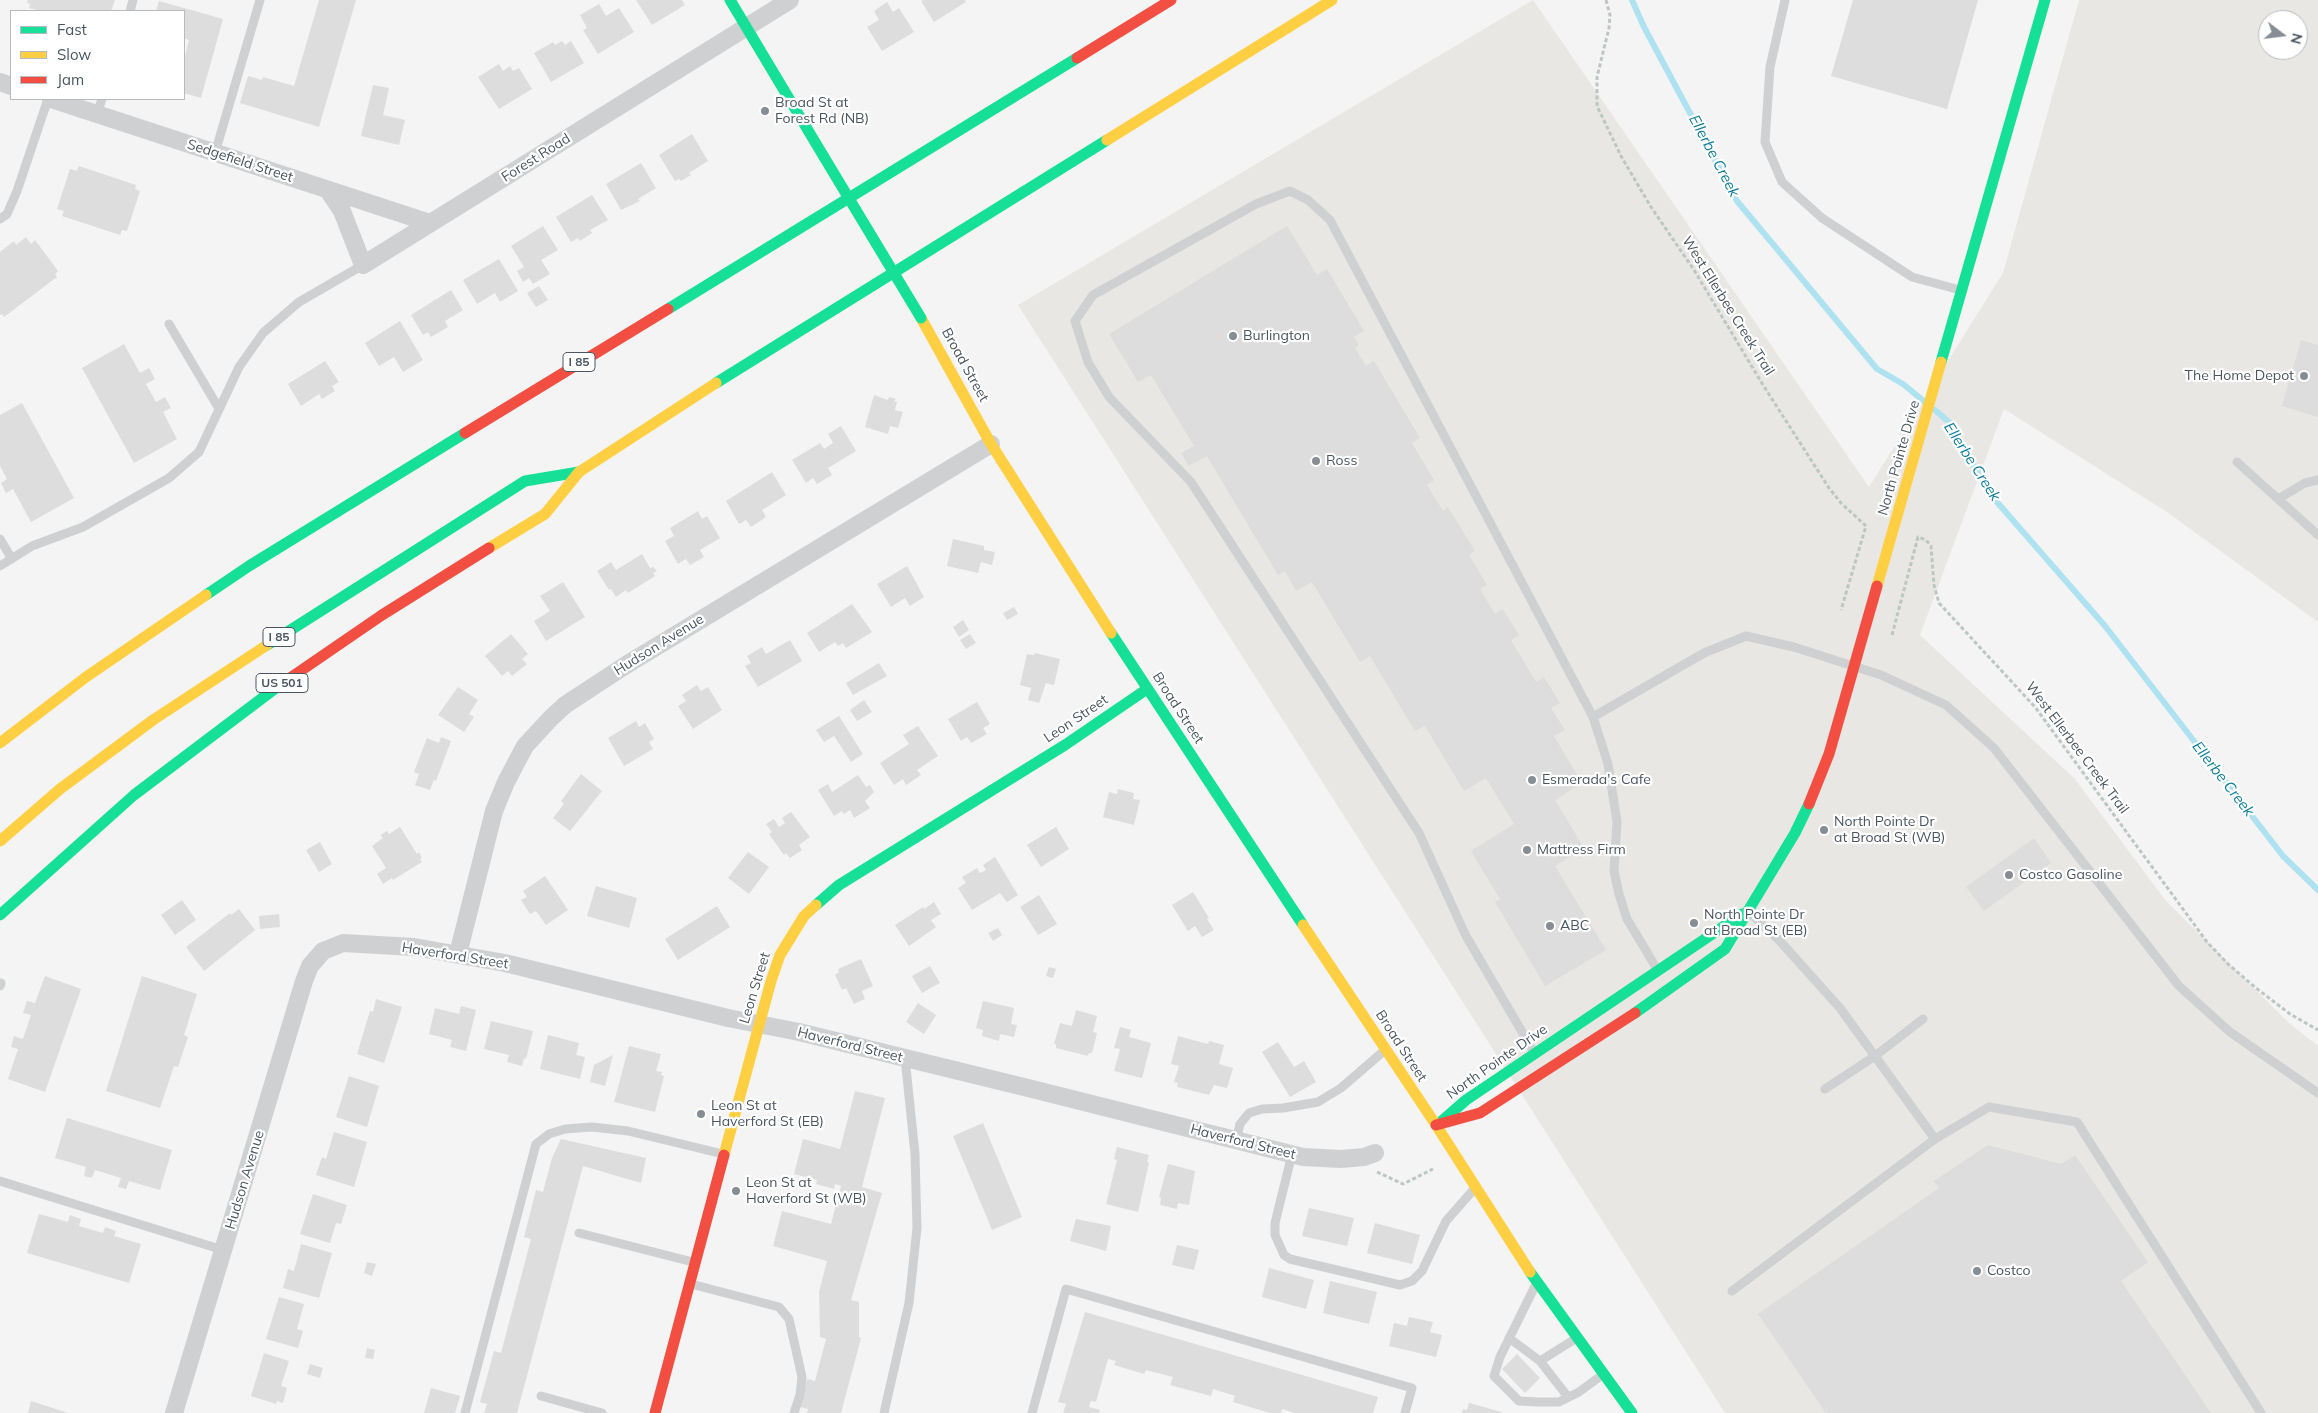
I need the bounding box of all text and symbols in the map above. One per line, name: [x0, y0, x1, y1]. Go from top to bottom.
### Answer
legend: [10, 10, 185, 100]
north arrow: [2258, 10, 2308, 60]
text: Fast: [57, 20, 87, 39]
text: N: [2286, 31, 2307, 46]
text: Slow: [57, 45, 91, 64]
text: Jam: [57, 70, 84, 89]
place label: Broad St at Forest Rd (NB): [775, 95, 869, 128]
marker: Broad St at Forest Rd (NB): [759, 105, 771, 117]
water label: Ellerbe Creek: [1685, 112, 1743, 200]
street label: Forest Road: [498, 130, 574, 186]
street label: Sedgefield Street: [185, 136, 295, 186]
street label: West Ellerbee Creek Trail: [1678, 233, 1778, 379]
street label: Broad Street: [938, 325, 992, 405]
place label: Burlington: [1243, 328, 1310, 344]
marker: Burlington: [1227, 330, 1239, 342]
road number: I 85: [563, 352, 595, 372]
place label: The Home Depot: [2184, 368, 2294, 384]
marker: The Home Depot: [2298, 370, 2310, 382]
street label: North Pointe Drive: [1875, 399, 1923, 517]
water label: Ellerbe Creek: [1940, 419, 2004, 505]
place label: Ross: [1326, 453, 1357, 469]
marker: Ross: [1310, 455, 1322, 467]
street label: Hudson Avenue: [611, 611, 707, 679]
road number: I 85: [263, 628, 295, 646]
street label: Broad Street: [1149, 669, 1207, 747]
road number: US 501: [256, 674, 308, 692]
street label: West Ellerbee Creek Trail: [2022, 679, 2132, 817]
street label: Leon Street: [1041, 691, 1111, 747]
water label: Ellerbe Creek: [2188, 738, 2258, 820]
place label: Esmerada's Cafe: [1542, 772, 1651, 788]
marker: Esmerada's Cafe: [1526, 774, 1538, 786]
place label: North Pointe Dr at Broad St (WB): [1834, 814, 1946, 846]
marker: North Pointe Dr at Broad St (WB): [1818, 824, 1830, 836]
place label: Mattress Firm: [1537, 842, 1626, 858]
marker: Mattress Firm: [1521, 844, 1533, 856]
place label: Costco Gasoline: [2019, 867, 2122, 883]
marker: Costco Gasoline: [2003, 869, 2015, 881]
place label: North Pointe Dr at Broad St (EB): [1704, 907, 1808, 940]
marker: North Pointe Dr at Broad St (EB): [1688, 917, 1700, 929]
place label: ABC: [1560, 918, 1589, 934]
marker: ABC: [1544, 920, 1556, 932]
street label: Haverford Street: [400, 939, 510, 973]
street label: Leon Street: [736, 950, 774, 1026]
street label: Broad Street: [1372, 1007, 1430, 1085]
street label: North Pointe Drive: [1443, 1021, 1551, 1103]
street label: Haverford Street: [796, 1024, 904, 1066]
place label: Leon St at Haverford St (EB): [711, 1098, 824, 1130]
marker: Leon St at Haverford St (EB): [695, 1108, 707, 1120]
street label: Haverford Street: [1189, 1121, 1297, 1163]
street label: Hudson Avenue: [222, 1128, 268, 1232]
place label: Leon St at Haverford St (WB): [746, 1175, 867, 1208]
marker: Leon St at Haverford St (WB): [730, 1185, 742, 1197]
place label: Costco: [1987, 1263, 2031, 1279]
marker: Costco: [1971, 1265, 1983, 1277]

